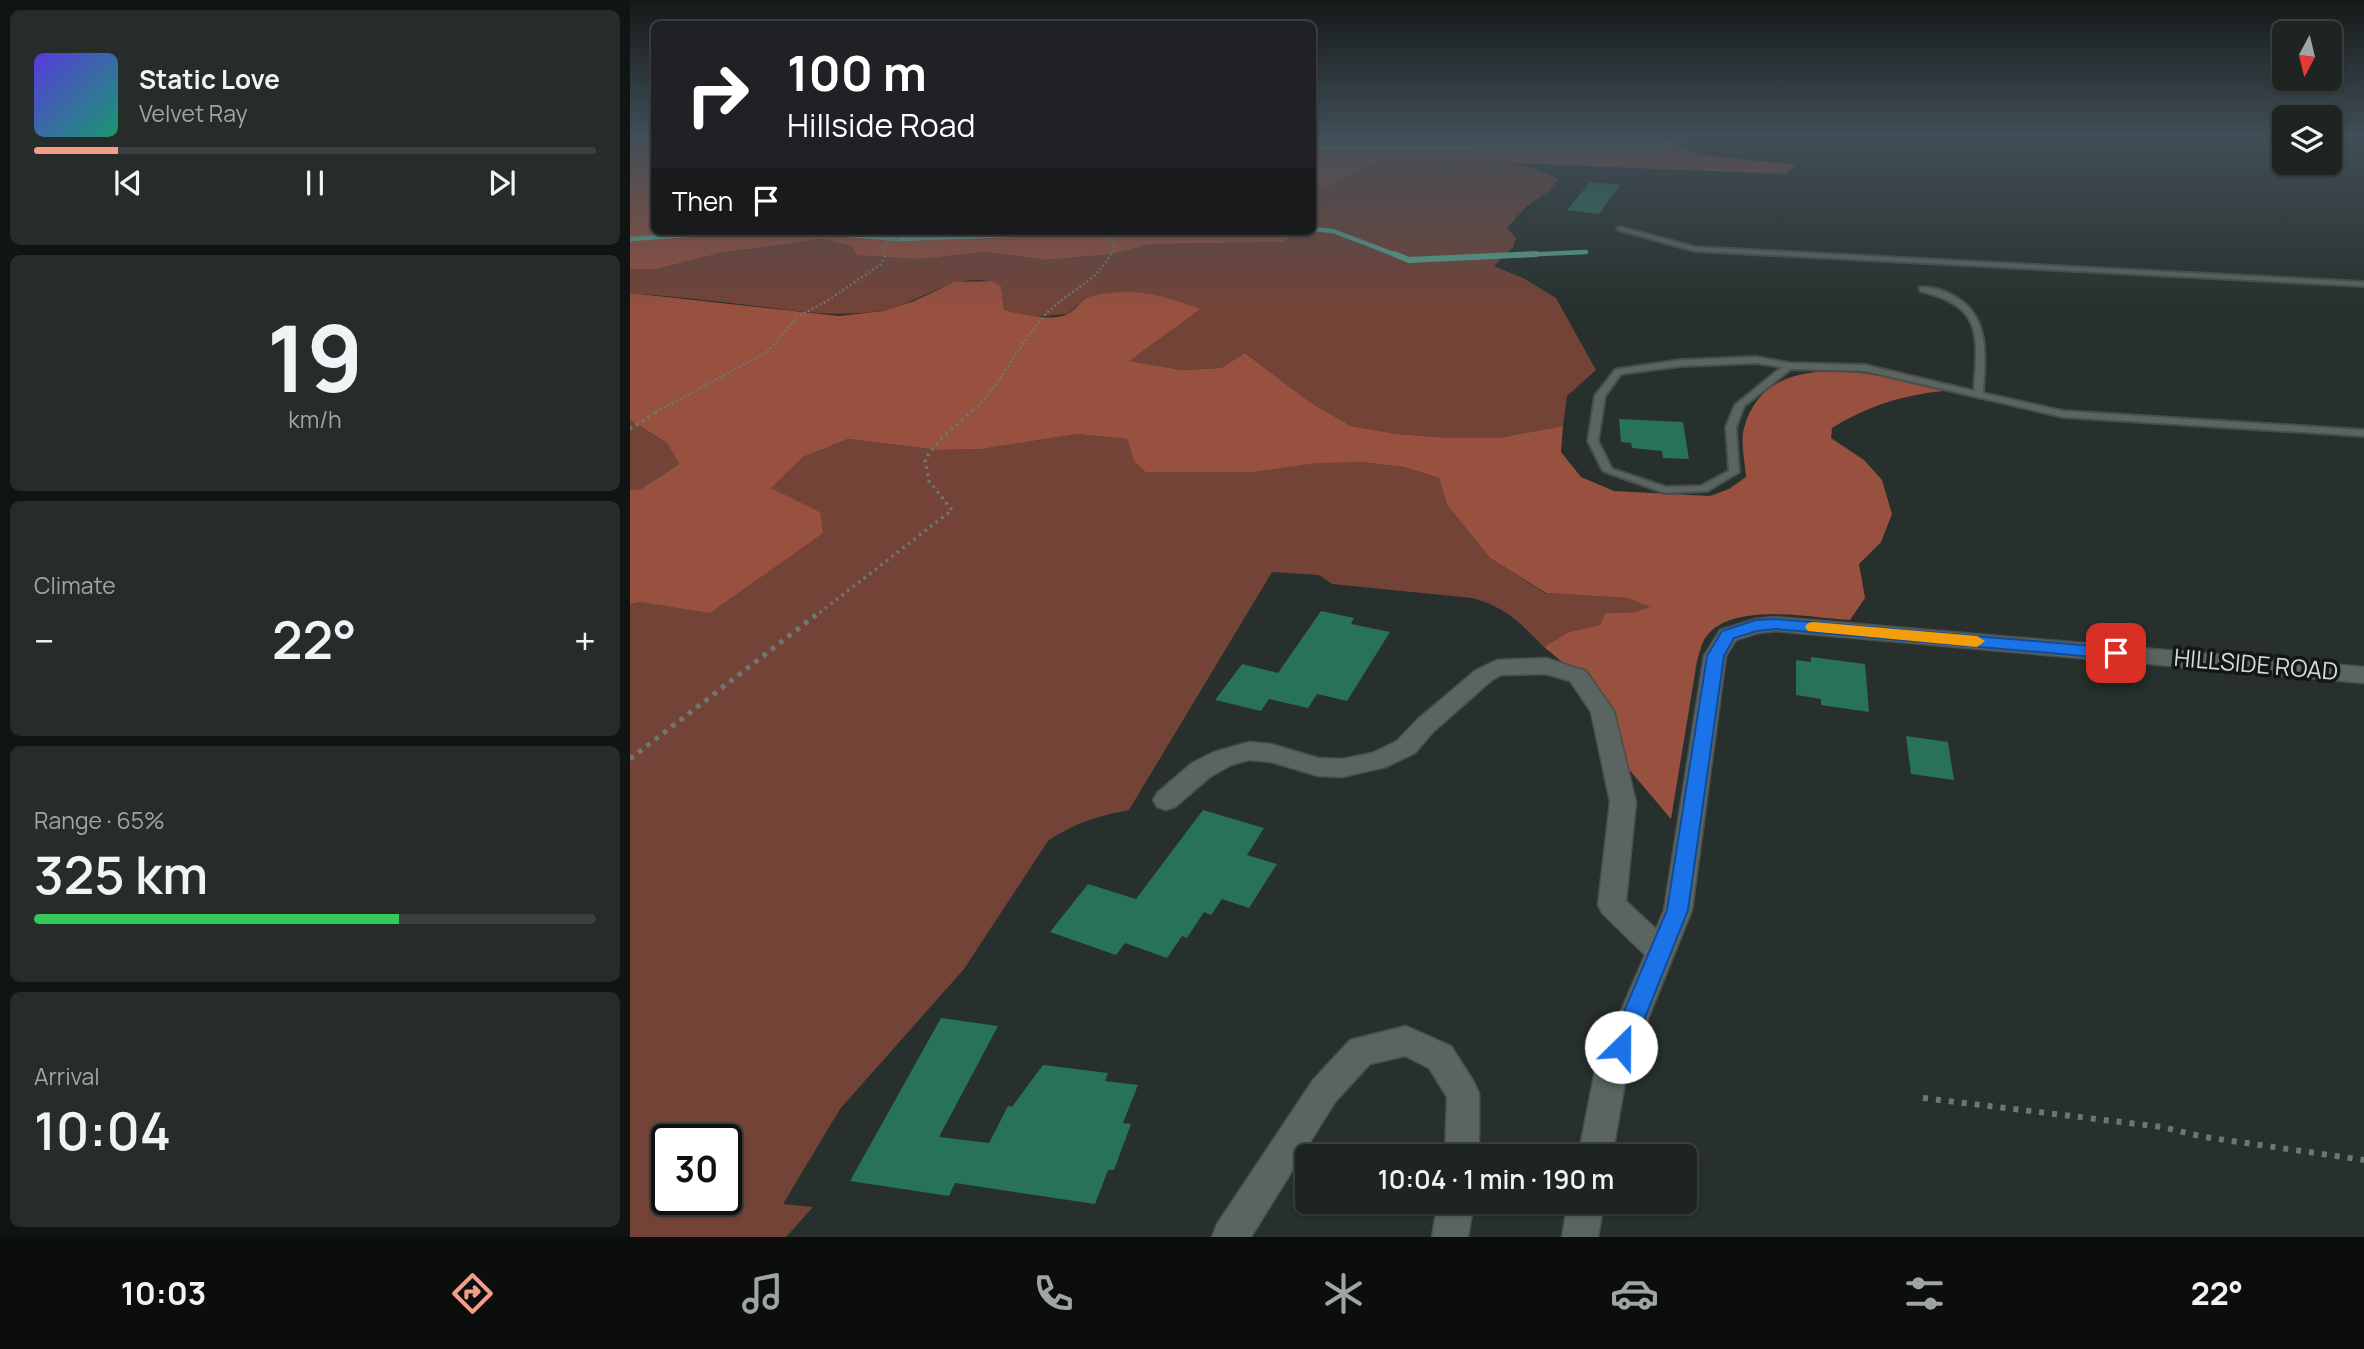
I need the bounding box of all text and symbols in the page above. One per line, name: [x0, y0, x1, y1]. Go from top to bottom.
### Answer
north arrow: [2272, 21, 2342, 91]
map controls: [2272, 21, 2342, 175]
text: 100 m: [787, 39, 927, 106]
icon: right: [672, 49, 763, 140]
text: Static Love: [139, 61, 280, 97]
text: Velvet Ray: [139, 97, 248, 129]
text: Hillside Road: [787, 103, 976, 147]
button: layers: [2272, 105, 2342, 175]
icon: previous: [109, 164, 147, 202]
icon: pause: [296, 164, 334, 202]
icon: next: [483, 164, 521, 202]
icon: arrive: [747, 182, 785, 220]
text: Then: [672, 183, 733, 219]
text: 19: [267, 295, 363, 419]
text: km/h: [288, 403, 342, 435]
text: Climate: [34, 569, 116, 601]
text: 22°: [272, 604, 357, 675]
text: −: [34, 614, 55, 666]
text: +: [574, 614, 596, 666]
pin: [2086, 623, 2146, 683]
icon: arrive: [2097, 634, 2135, 672]
street label: HILLSIDE ROAD: [2173, 640, 2340, 687]
text: Range · 65%: [34, 804, 165, 836]
text: 325 km: [34, 839, 208, 910]
position arrow: [1584, 1010, 1658, 1084]
text: Arrival: [34, 1060, 100, 1092]
text: 10:04: [34, 1095, 171, 1166]
speed limit sign: 30: [651, 1124, 742, 1215]
text: 10:04 · 1 min · 190 m: [1378, 1161, 1614, 1197]
icon: directions: [448, 1269, 497, 1318]
icon: music: [738, 1269, 787, 1318]
icon: phone: [1029, 1269, 1078, 1318]
icon: climate: [1319, 1269, 1368, 1318]
icon: car: [1610, 1269, 1659, 1318]
icon: filters: [1900, 1269, 1949, 1318]
text: 10:03: [121, 1271, 206, 1315]
text: 22°: [2191, 1271, 2243, 1315]

